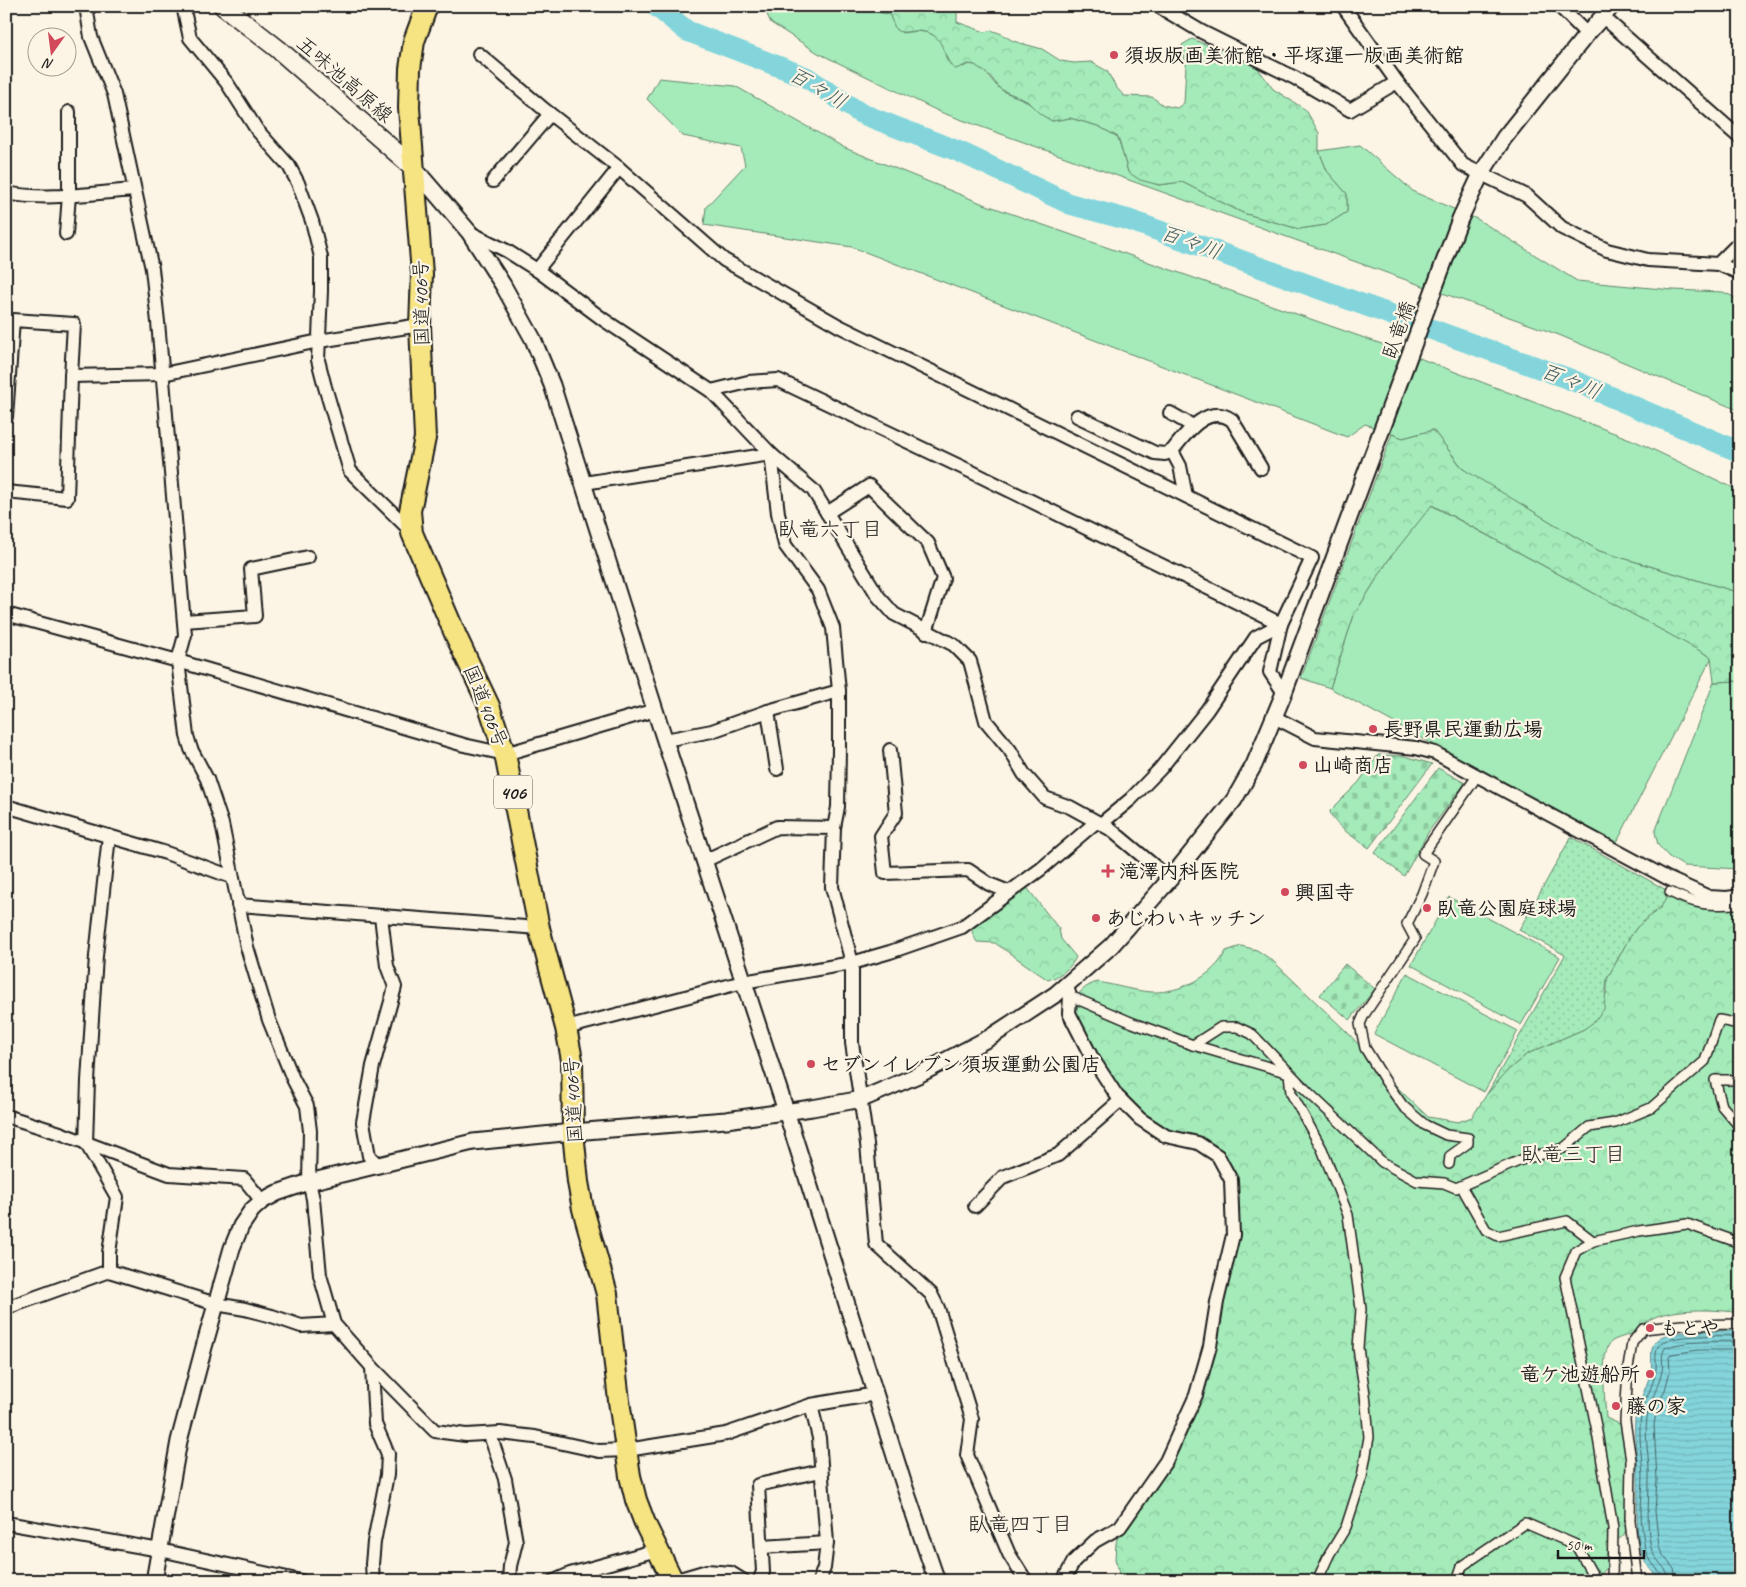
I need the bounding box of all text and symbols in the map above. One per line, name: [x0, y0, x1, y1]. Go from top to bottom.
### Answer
north arrow: [28, 28, 78, 78]
street label: 五味池高原線: [291, 31, 398, 128]
place label: 須坂版画美術館・平塚運一版画美術館: [1124, 43, 1464, 68]
marker: 須坂版画美術館・平塚運一版画美術館: [1108, 49, 1120, 61]
text: N: [40, 54, 55, 73]
water label: 百々川: [784, 61, 852, 115]
water label: 百々川: [1157, 219, 1225, 265]
street label: 国道406号: [408, 259, 435, 347]
street label: 臥竜橋: [1376, 298, 1420, 363]
water label: 百々川: [1537, 357, 1605, 405]
district label: 臥竜六丁目: [778, 516, 883, 542]
street label: 国道406号: [458, 661, 513, 751]
place label: 長野県民運動広場: [1383, 717, 1543, 742]
marker: 長野県民運動広場: [1367, 723, 1379, 735]
place label: 山崎商店: [1313, 753, 1393, 778]
marker: 山崎商店: [1297, 759, 1309, 771]
road number: 406: [494, 776, 532, 809]
place label: 滝澤内科医院: [1119, 859, 1239, 884]
marker: 滝澤内科医院: [1101, 864, 1115, 878]
place label: 興国寺: [1295, 880, 1355, 905]
marker: 興国寺: [1279, 886, 1291, 898]
place label: 臥竜公園庭球場: [1437, 896, 1577, 921]
marker: 臥竜公園庭球場: [1421, 902, 1433, 914]
place label: あじわいキッチン: [1106, 906, 1266, 931]
marker: あじわいキッチン: [1090, 912, 1102, 924]
place label: セブンイレブン須坂運動公園店: [821, 1052, 1101, 1077]
street label: 国道406号: [559, 1056, 588, 1144]
marker: セブンイレブン須坂運動公園店: [805, 1058, 817, 1070]
district label: 臥竜三丁目: [1521, 1141, 1626, 1167]
place label: もとや: [1660, 1316, 1720, 1341]
marker: もとや: [1644, 1322, 1656, 1334]
place label: 竜ケ池遊船所: [1520, 1362, 1640, 1387]
marker: 竜ケ池遊船所: [1644, 1368, 1656, 1380]
place label: 藤の家: [1626, 1394, 1686, 1419]
marker: 藤の家: [1610, 1400, 1622, 1412]
district label: 臥竜四丁目: [968, 1511, 1073, 1537]
scale bar: [1558, 1527, 1645, 1559]
text: 50 m: [1566, 1536, 1593, 1555]

